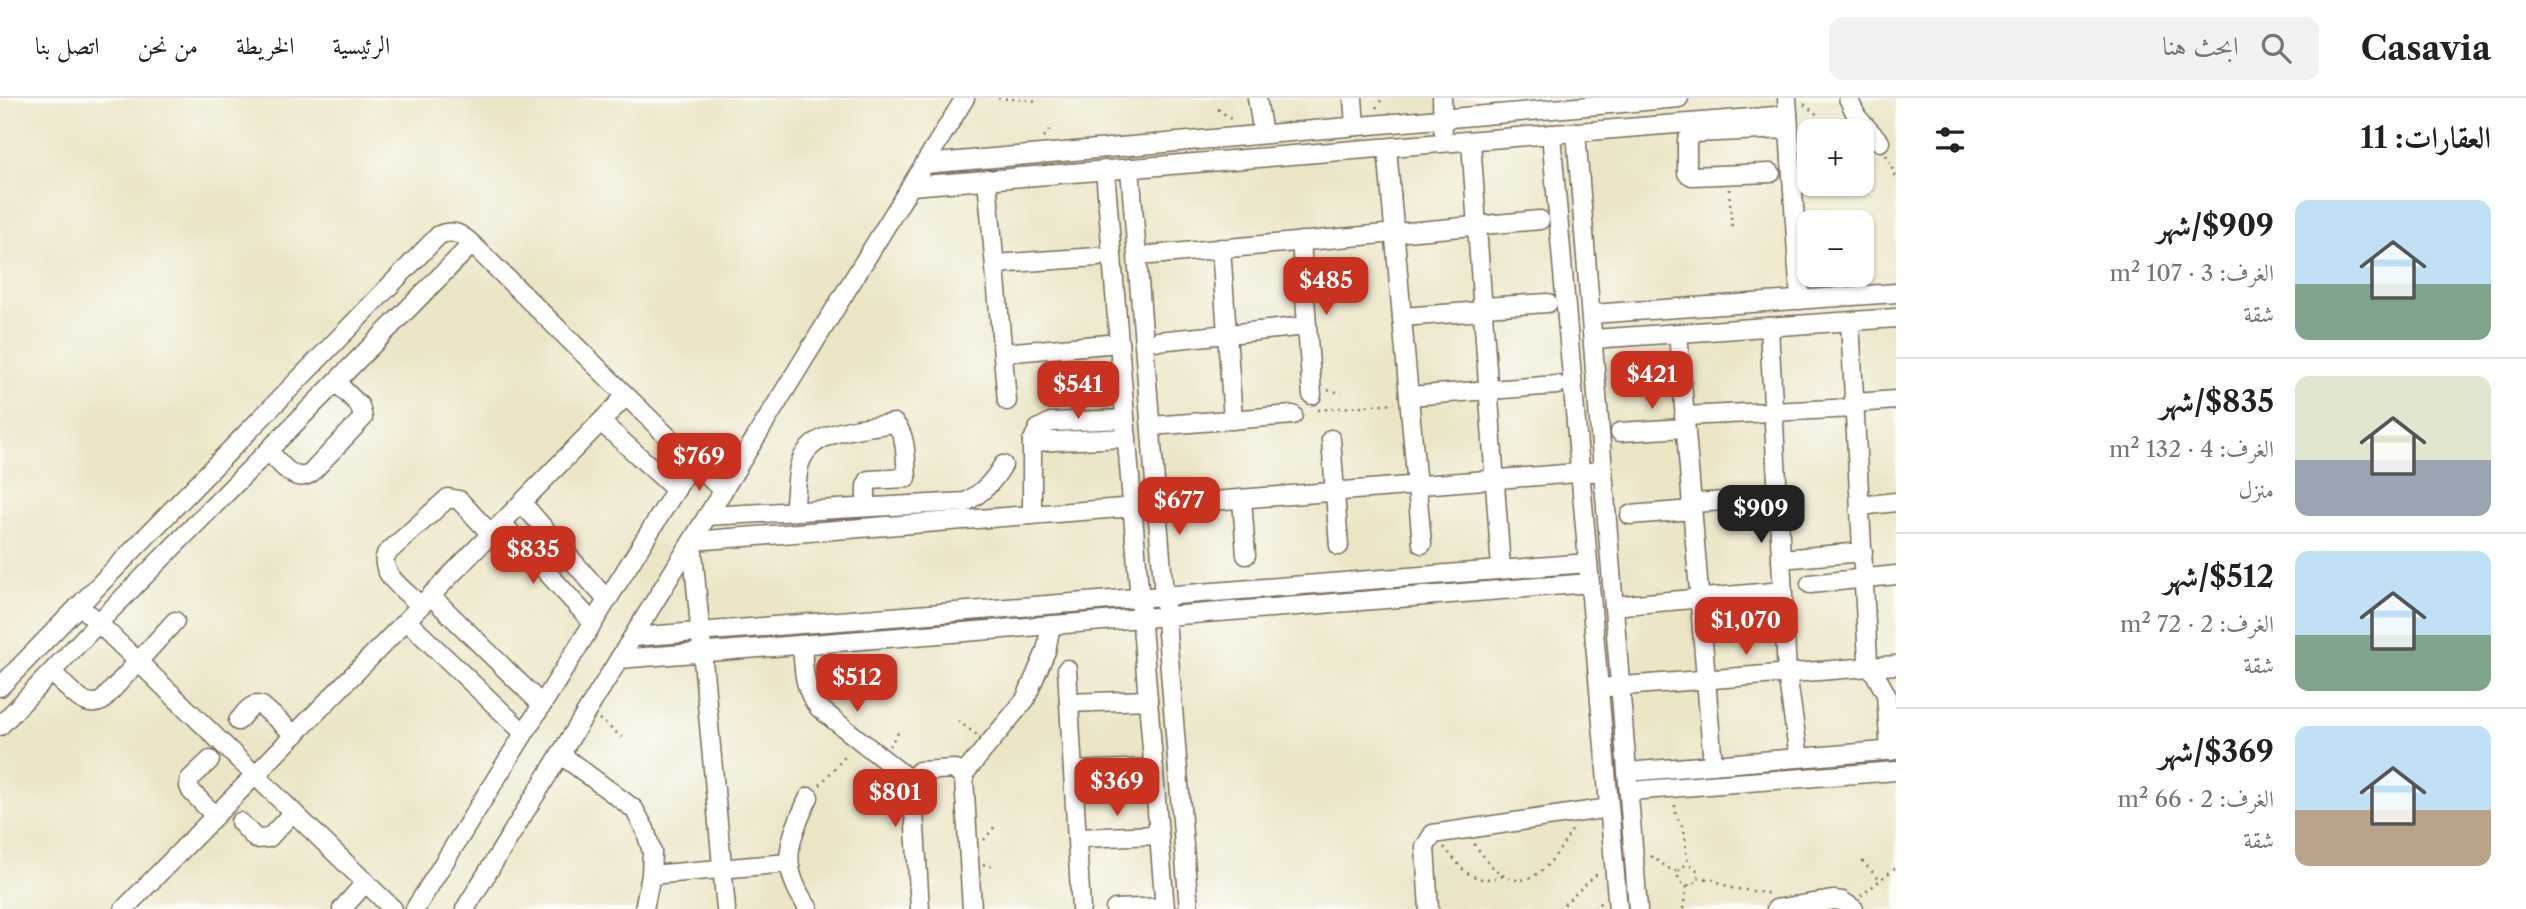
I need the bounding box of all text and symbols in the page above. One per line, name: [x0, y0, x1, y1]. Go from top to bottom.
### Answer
search box: [1829, 17, 2319, 80]
text: Casavia: [2361, 28, 2491, 69]
icon: search: [2257, 29, 2295, 67]
text: ابحث هنا: [2162, 30, 2239, 62]
text: اتصل بنا: [35, 31, 99, 60]
text: من نحن: [137, 31, 198, 60]
text: الخريطة: [236, 31, 294, 60]
text: الرئيسية: [332, 31, 390, 60]
map controls: [1797, 119, 1874, 287]
button: +: [1797, 119, 1874, 196]
text: العقارات: 11: [2360, 119, 2491, 156]
icon: filters: [1931, 121, 1969, 159]
text: $909/شهر: [2157, 207, 2274, 244]
button: −: [1797, 210, 1874, 287]
icon: home: [2351, 228, 2435, 312]
pin: $485: [1285, 258, 1367, 317]
text: الغرف: 3 · 107 m²: [2110, 259, 2274, 287]
text: $485: [1299, 266, 1353, 294]
text: شقة: [2244, 300, 2274, 328]
pin: $421: [1611, 352, 1693, 411]
text: $421: [1627, 360, 1677, 388]
pin: $541: [1037, 362, 1119, 421]
text: $541: [1053, 370, 1103, 398]
text: $835/شهر: [2160, 383, 2274, 420]
icon: home: [2351, 404, 2435, 488]
pin: $769: [658, 434, 740, 493]
text: الغرف: 4 · 132 m²: [2109, 435, 2274, 463]
text: $769: [673, 442, 725, 470]
text: منزل: [2239, 476, 2274, 504]
pin: $677: [1138, 478, 1220, 537]
text: $677: [1154, 486, 1204, 514]
pin: $909: [1720, 486, 1802, 545]
text: $909: [1734, 494, 1788, 522]
pin: $835: [492, 526, 574, 586]
text: $835: [507, 535, 559, 563]
text: $512/شهر: [2164, 558, 2274, 595]
icon: home: [2351, 579, 2435, 663]
pin: $1,070: [1689, 598, 1803, 657]
text: $1,070: [1711, 606, 1781, 634]
text: الغرف: 2 · 72 m²: [2120, 610, 2274, 638]
text: شقة: [2244, 651, 2274, 679]
pin: $512: [816, 654, 898, 714]
text: $512: [832, 663, 882, 691]
text: $369/شهر: [2159, 733, 2274, 770]
icon: home: [2351, 754, 2435, 838]
pin: $369: [1076, 758, 1158, 818]
text: $369: [1090, 767, 1144, 795]
pin: $801: [854, 770, 936, 829]
text: $801: [869, 778, 921, 806]
text: الغرف: 2 · 66 m²: [2118, 785, 2274, 813]
text: شقة: [2244, 826, 2274, 854]

